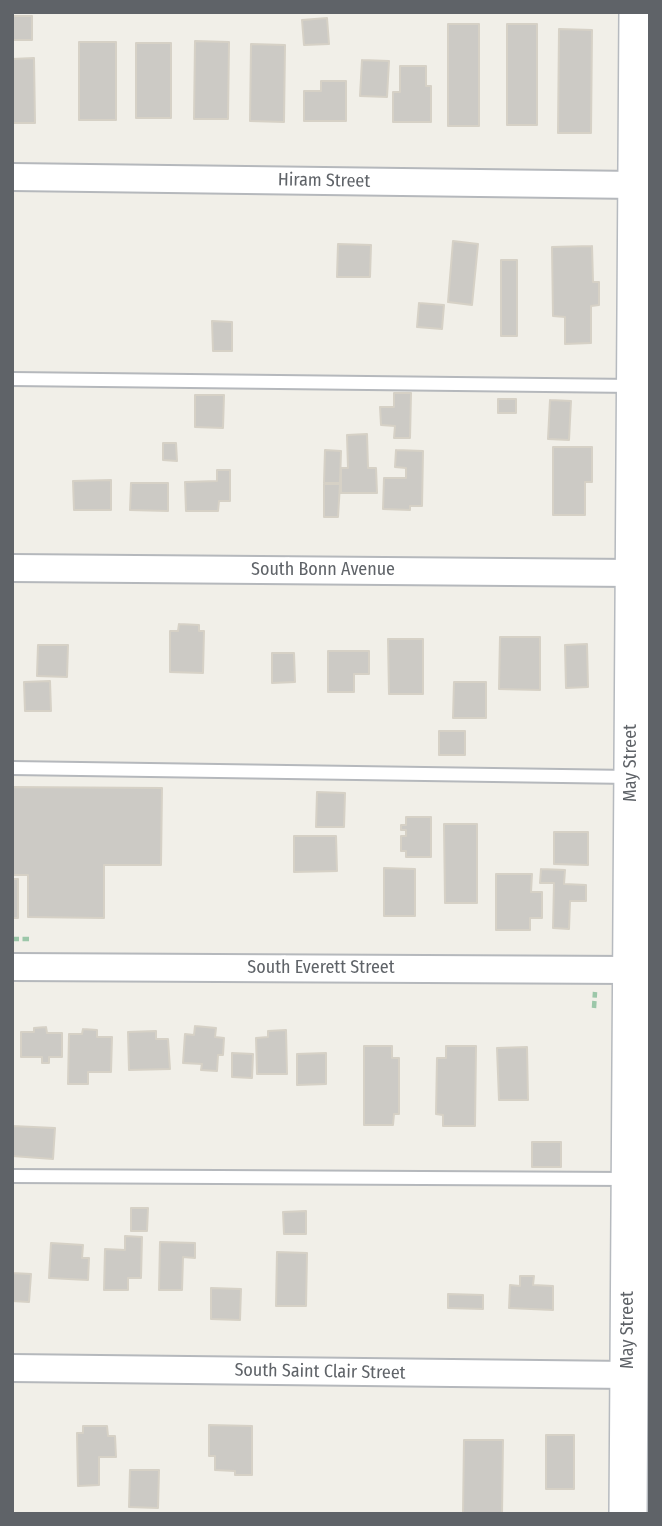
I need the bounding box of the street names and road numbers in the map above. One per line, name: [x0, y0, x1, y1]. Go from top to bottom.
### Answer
street label: Hiram Street: [278, 169, 370, 193]
street label: South Bonn Avenue: [251, 559, 395, 581]
street label: May Street: [620, 724, 642, 802]
street label: South Everett Street: [247, 957, 395, 979]
street label: May Street: [617, 1291, 639, 1369]
street label: South Saint Clair Street: [234, 1360, 406, 1384]

